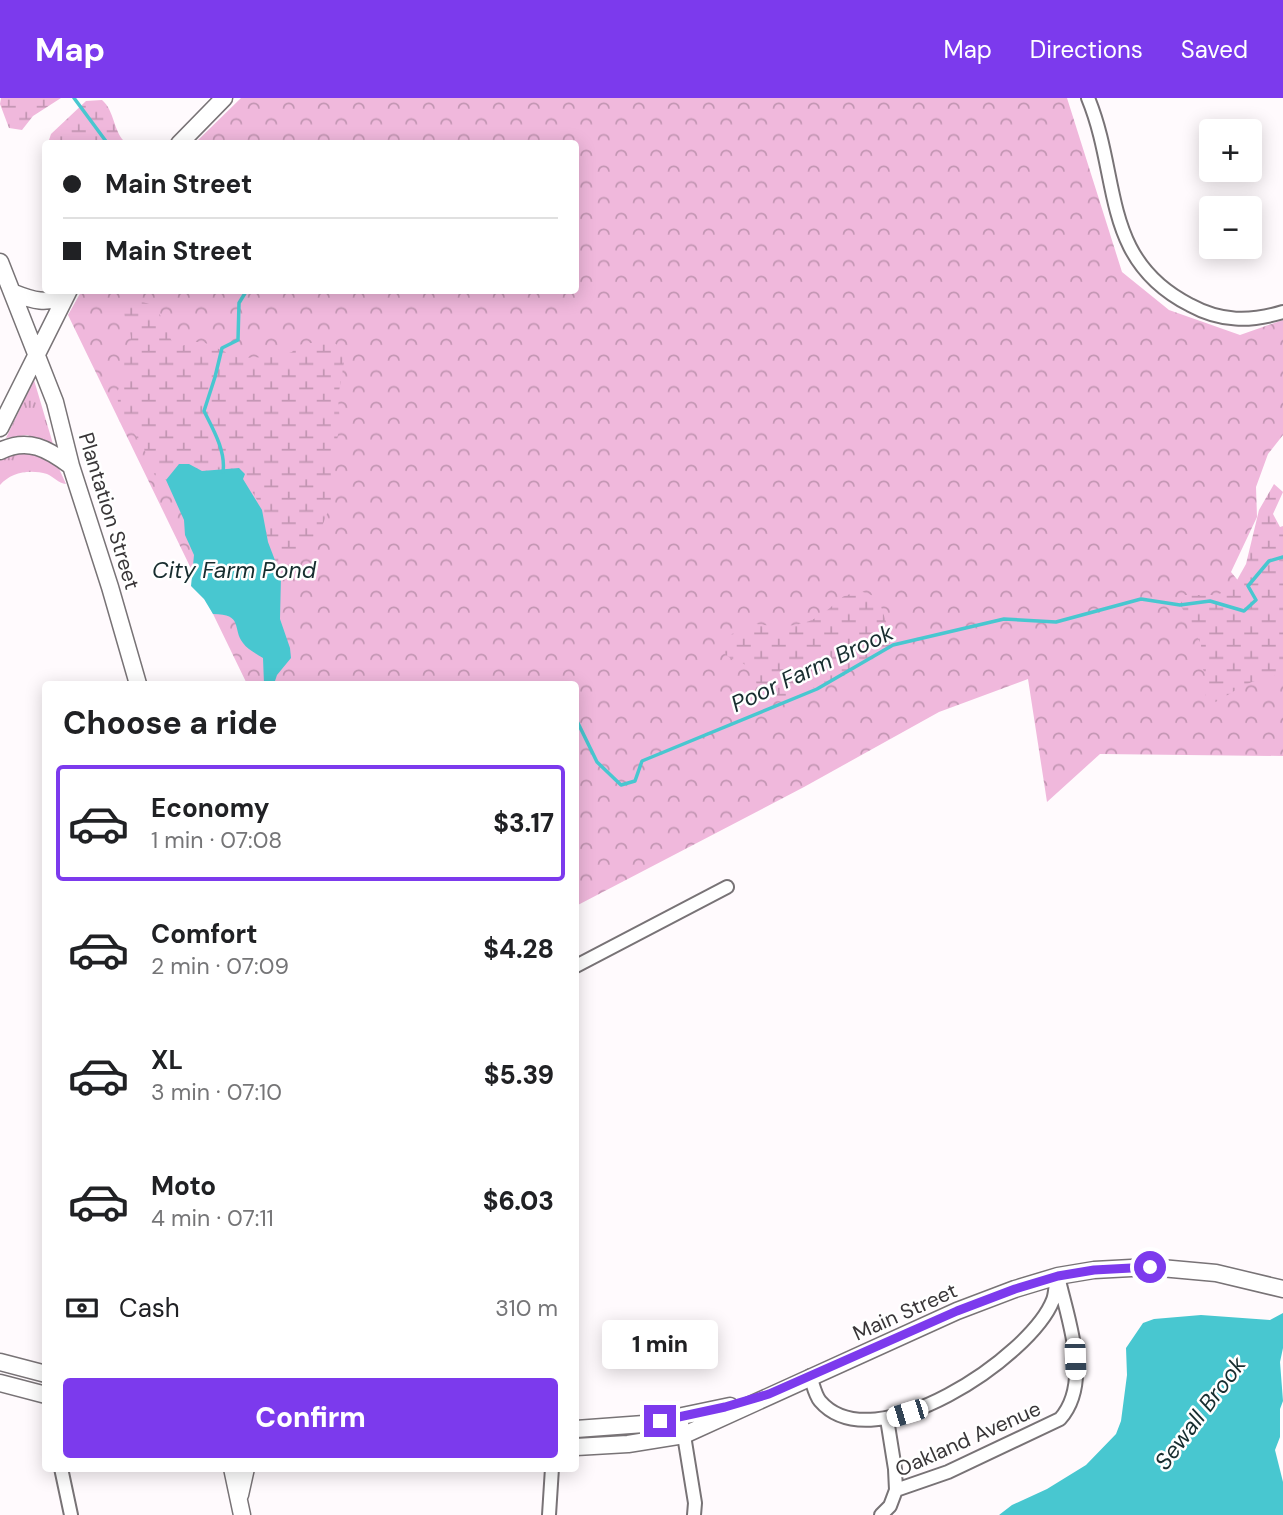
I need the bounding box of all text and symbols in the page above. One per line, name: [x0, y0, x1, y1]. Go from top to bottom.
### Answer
text: Map: [35, 28, 105, 71]
text: Map: [944, 34, 992, 65]
text: Directions: [1030, 34, 1143, 65]
text: Saved: [1181, 34, 1248, 65]
map controls: [1199, 119, 1262, 259]
button: +: [1199, 119, 1262, 182]
text: Main Street: [105, 167, 252, 201]
button: −: [1199, 196, 1262, 259]
text: Main Street: [105, 234, 252, 268]
street label: Plantation Street: [72, 429, 146, 593]
water label: City Farm Pond: [152, 555, 317, 585]
water label: Poor Farm Brook: [726, 617, 898, 719]
text: Choose a ride: [63, 702, 278, 744]
text: Economy: [151, 791, 269, 825]
icon: car: [67, 792, 130, 855]
text: $3.17: [493, 806, 554, 840]
text: 1 min · 07:08: [151, 825, 282, 855]
text: Comfort: [151, 917, 257, 951]
icon: car: [67, 918, 130, 981]
text: $4.28: [483, 932, 554, 966]
text: 2 min · 07:09: [151, 951, 289, 981]
text: XL: [151, 1043, 183, 1077]
icon: car: [67, 1044, 130, 1107]
text: $5.39: [484, 1058, 554, 1092]
text: 3 min · 07:10: [151, 1077, 282, 1107]
text: Moto: [151, 1169, 216, 1203]
icon: car: [67, 1170, 130, 1233]
text: $6.03: [483, 1184, 554, 1218]
text: 4 min · 07:11: [151, 1203, 274, 1233]
route start: [1134, 1251, 1166, 1283]
street label: Main Street: [848, 1277, 962, 1347]
icon: cash: [63, 1289, 101, 1327]
text: Cash: [119, 1291, 180, 1325]
text: 310 m: [495, 1293, 558, 1323]
callout: 1 min: [602, 1320, 718, 1368]
text: 1 min: [632, 1329, 688, 1359]
car: [1064, 1338, 1087, 1380]
water label: Sewall Brook: [1148, 1350, 1253, 1476]
button: Confirm: [63, 1378, 558, 1458]
street label: Oakland Avenue: [891, 1394, 1045, 1484]
car: [884, 1397, 931, 1429]
route end: [644, 1405, 676, 1437]

